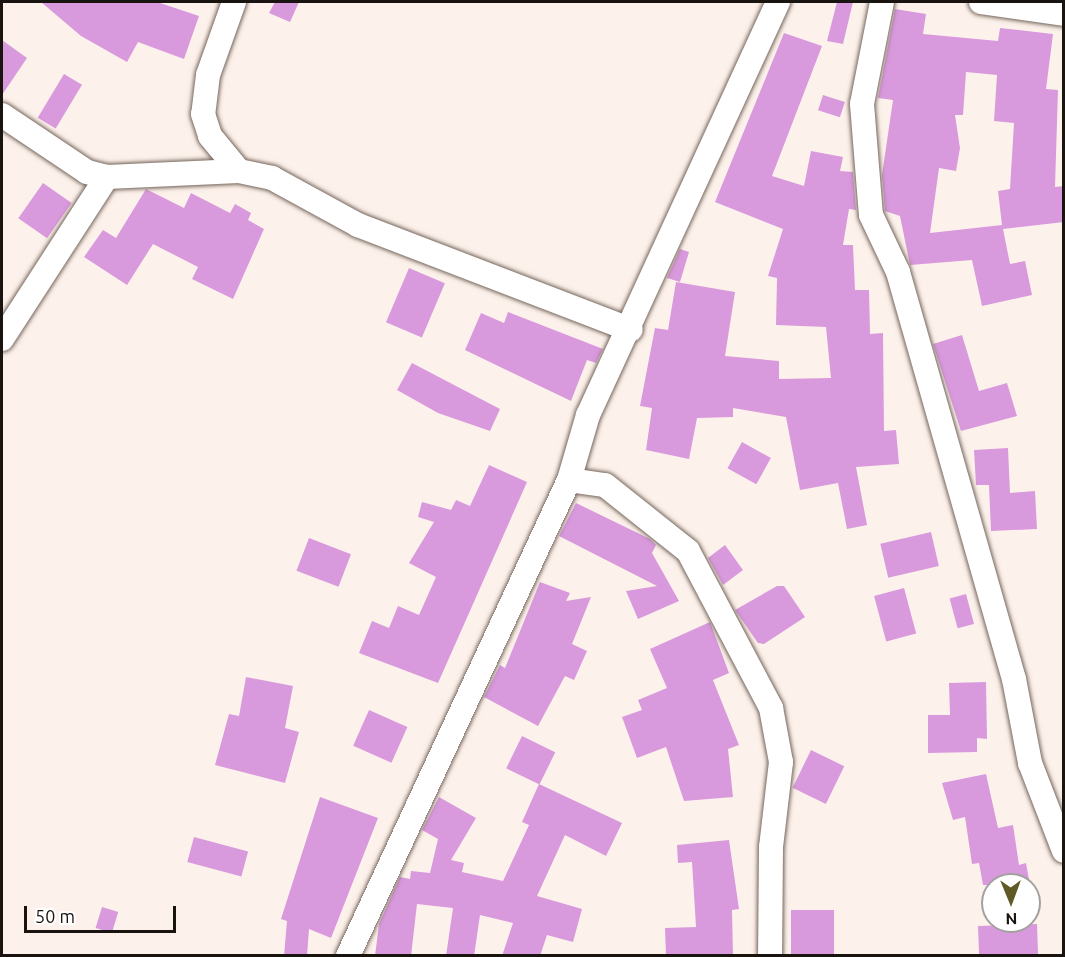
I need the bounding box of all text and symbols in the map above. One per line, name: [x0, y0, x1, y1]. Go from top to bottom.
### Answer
north arrow: [981, 873, 1041, 933]
scale bar: [27, 894, 178, 932]
text: 50 m: [35, 906, 75, 926]
text: N: [1005, 910, 1017, 928]

